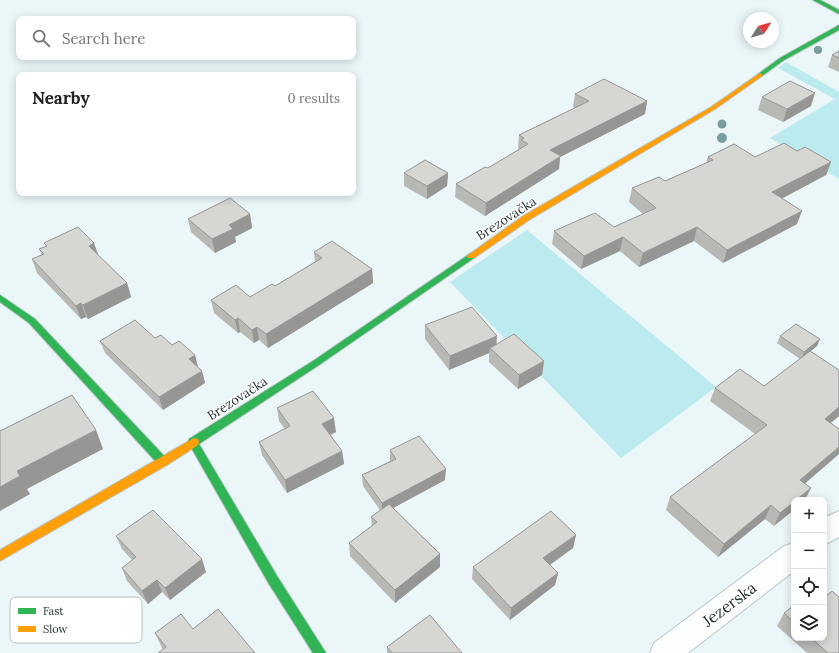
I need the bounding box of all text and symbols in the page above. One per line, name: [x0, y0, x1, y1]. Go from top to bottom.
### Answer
north arrow: [743, 12, 779, 48]
search box: [16, 16, 356, 60]
icon: search: [30, 27, 52, 49]
text: Search here: [62, 29, 145, 48]
text: Nearby: [32, 87, 90, 109]
text: 0 results: [288, 90, 340, 107]
street label: Brezovačka: [473, 193, 540, 244]
street label: Brezovačka: [204, 373, 271, 424]
map controls: [791, 497, 827, 641]
button: +: [791, 497, 827, 533]
button: −: [791, 533, 827, 569]
button: locate: [791, 569, 827, 605]
street label: Jezerska: [697, 577, 760, 631]
legend: [10, 597, 142, 643]
text: Fast: [43, 604, 64, 618]
button: layers: [791, 605, 827, 641]
text: Slow: [43, 622, 68, 636]

